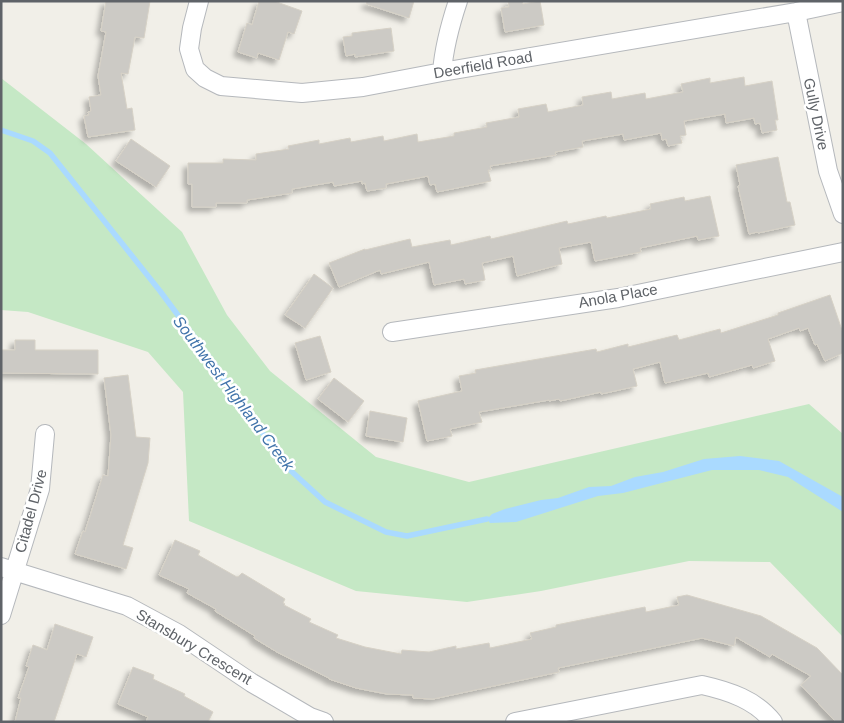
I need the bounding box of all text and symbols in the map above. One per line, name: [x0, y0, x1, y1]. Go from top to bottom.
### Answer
street label: Deerfield Road: [432, 47, 534, 82]
street label: Gully Drive: [801, 76, 832, 152]
street label: Anola Place: [577, 280, 659, 311]
water label: Southwest Highland Creek: [170, 313, 298, 475]
street label: Citadel Drive: [11, 467, 50, 555]
street label: Stansbury Crescent: [133, 605, 256, 688]

